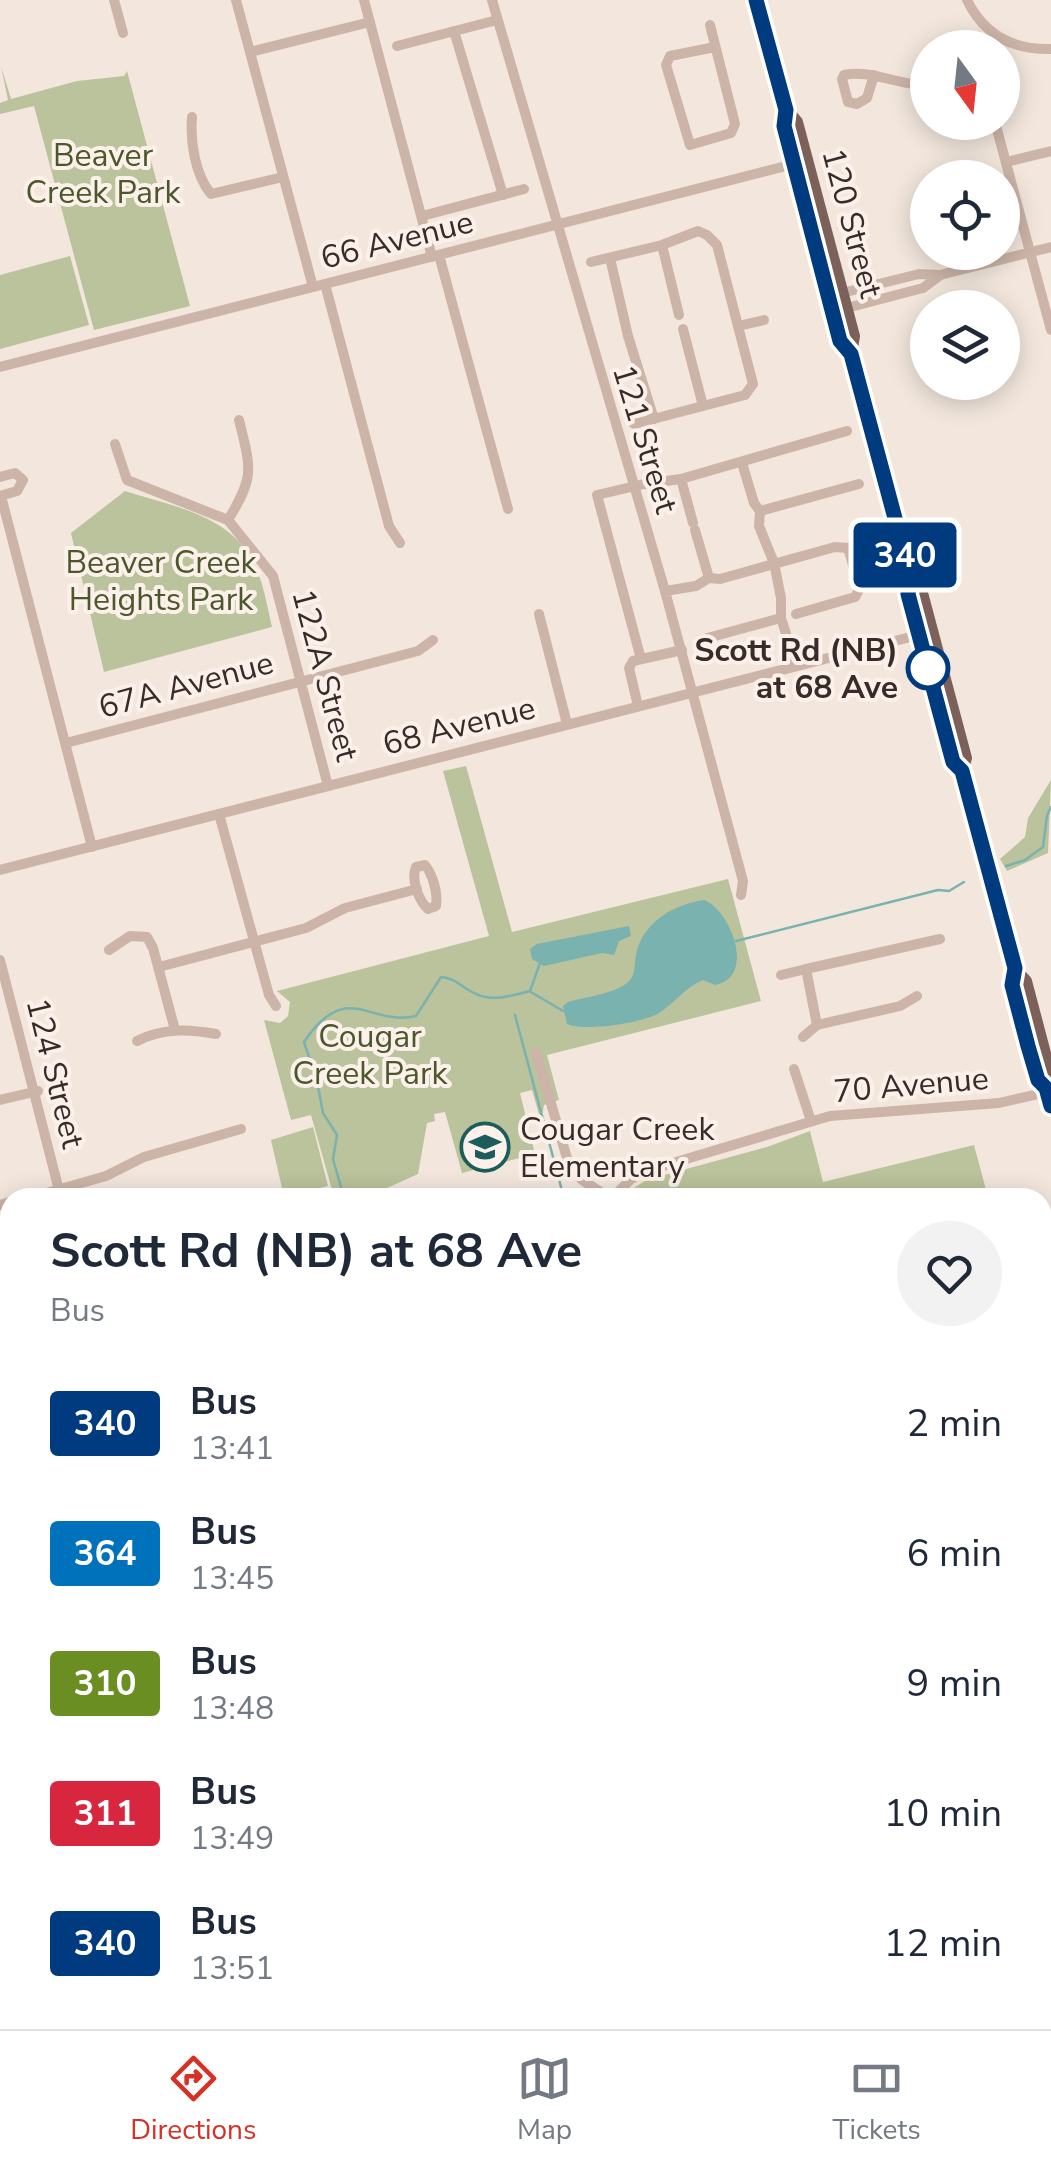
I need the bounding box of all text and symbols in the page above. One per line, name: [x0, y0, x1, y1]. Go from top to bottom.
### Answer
north arrow: [910, 30, 1020, 140]
map controls: [910, 30, 1020, 400]
park label: Beaver Creek Park: [26, 134, 181, 214]
street label: 120 Street: [811, 143, 893, 303]
button: locate: [910, 160, 1020, 270]
street label: 66 Avenue: [316, 200, 478, 280]
button: layers: [910, 290, 1020, 400]
street label: 121 Street: [602, 359, 688, 519]
line badge: 340: [848, 522, 962, 588]
text: 340: [873, 532, 937, 579]
park label: Beaver Creek Heights Park: [65, 541, 258, 621]
street label: 122A Street: [281, 584, 369, 767]
place label: Scott Rd (NB) at 68 Ave: [694, 629, 898, 709]
street label: 67A Avenue: [94, 641, 278, 729]
marker: Scott Rd (NB) at 68 Ave: [907, 647, 949, 689]
street label: 68 Avenue: [378, 686, 540, 766]
street label: 124 Street: [16, 994, 95, 1153]
park label: Cougar Creek Park: [293, 1015, 448, 1095]
street label: 70 Avenue: [832, 1057, 990, 1113]
place label: Cougar Creek Elementary: [520, 1108, 715, 1188]
school or university icon: Cougar Creek Elementary: [459, 1121, 511, 1173]
text: Scott Rd (NB) at 68 Ave: [50, 1218, 582, 1284]
button: heart: [897, 1221, 1002, 1326]
text: Bus: [50, 1289, 105, 1332]
text: Bus: [190, 1376, 257, 1427]
text: 2 min: [907, 1398, 1002, 1449]
text: 340: [73, 1400, 137, 1447]
text: 13:41: [190, 1427, 274, 1470]
text: Bus: [190, 1506, 257, 1557]
text: 6 min: [907, 1528, 1002, 1579]
text: 364: [73, 1530, 137, 1577]
text: 13:45: [190, 1557, 274, 1600]
text: Bus: [190, 1636, 257, 1687]
text: 9 min: [907, 1658, 1002, 1709]
text: 310: [73, 1660, 137, 1707]
text: 13:48: [190, 1687, 274, 1730]
text: Bus: [190, 1766, 257, 1817]
text: 10 min: [884, 1788, 1002, 1839]
text: 311: [73, 1790, 137, 1837]
text: 13:49: [190, 1817, 274, 1860]
text: Bus: [190, 1896, 257, 1947]
text: 12 min: [884, 1918, 1002, 1969]
text: 340: [73, 1920, 137, 1967]
text: 13:51: [190, 1947, 274, 1990]
tab: Directions: [130, 2051, 256, 2149]
tab: Map: [517, 2051, 572, 2149]
tab: Tickets: [833, 2051, 921, 2149]

